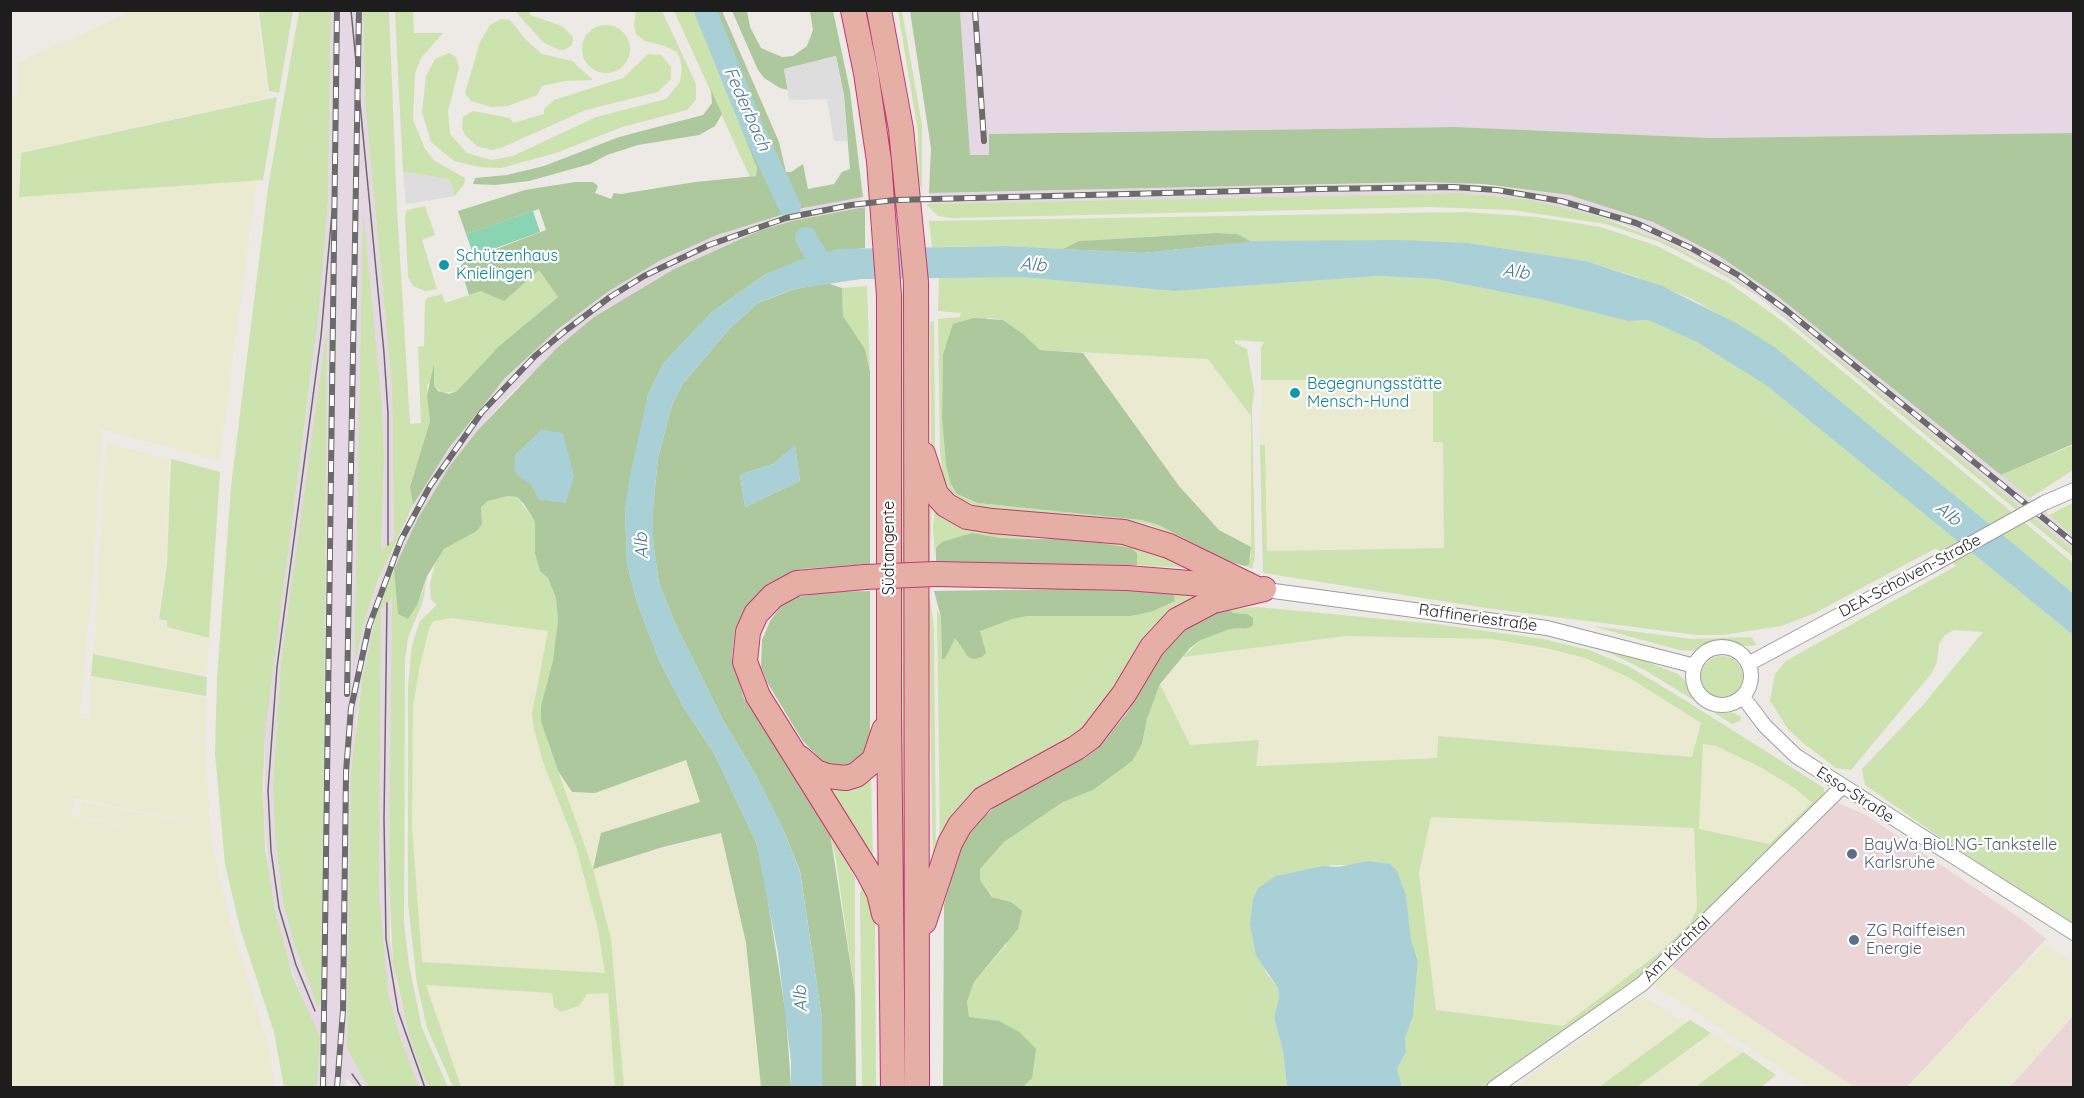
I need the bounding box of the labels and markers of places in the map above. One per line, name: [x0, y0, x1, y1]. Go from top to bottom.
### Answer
place label: Schützenhaus Knielingen: [456, 246, 558, 284]
marker: Schützenhaus Knielingen: [437, 258, 451, 272]
place label: Begegnungsstätte Mensch-Hund: [1307, 374, 1442, 412]
marker: Begegnungsstätte Mensch-Hund: [1288, 386, 1302, 400]
place label: BayWa BioLNG-Tankstelle Karlsruhe: [1864, 835, 2057, 873]
marker: BayWa BioLNG-Tankstelle Karlsruhe: [1845, 847, 1859, 861]
place label: ZG Raiffeisen Energie: [1866, 921, 1965, 959]
marker: ZG Raiffeisen Energie: [1847, 933, 1861, 947]

